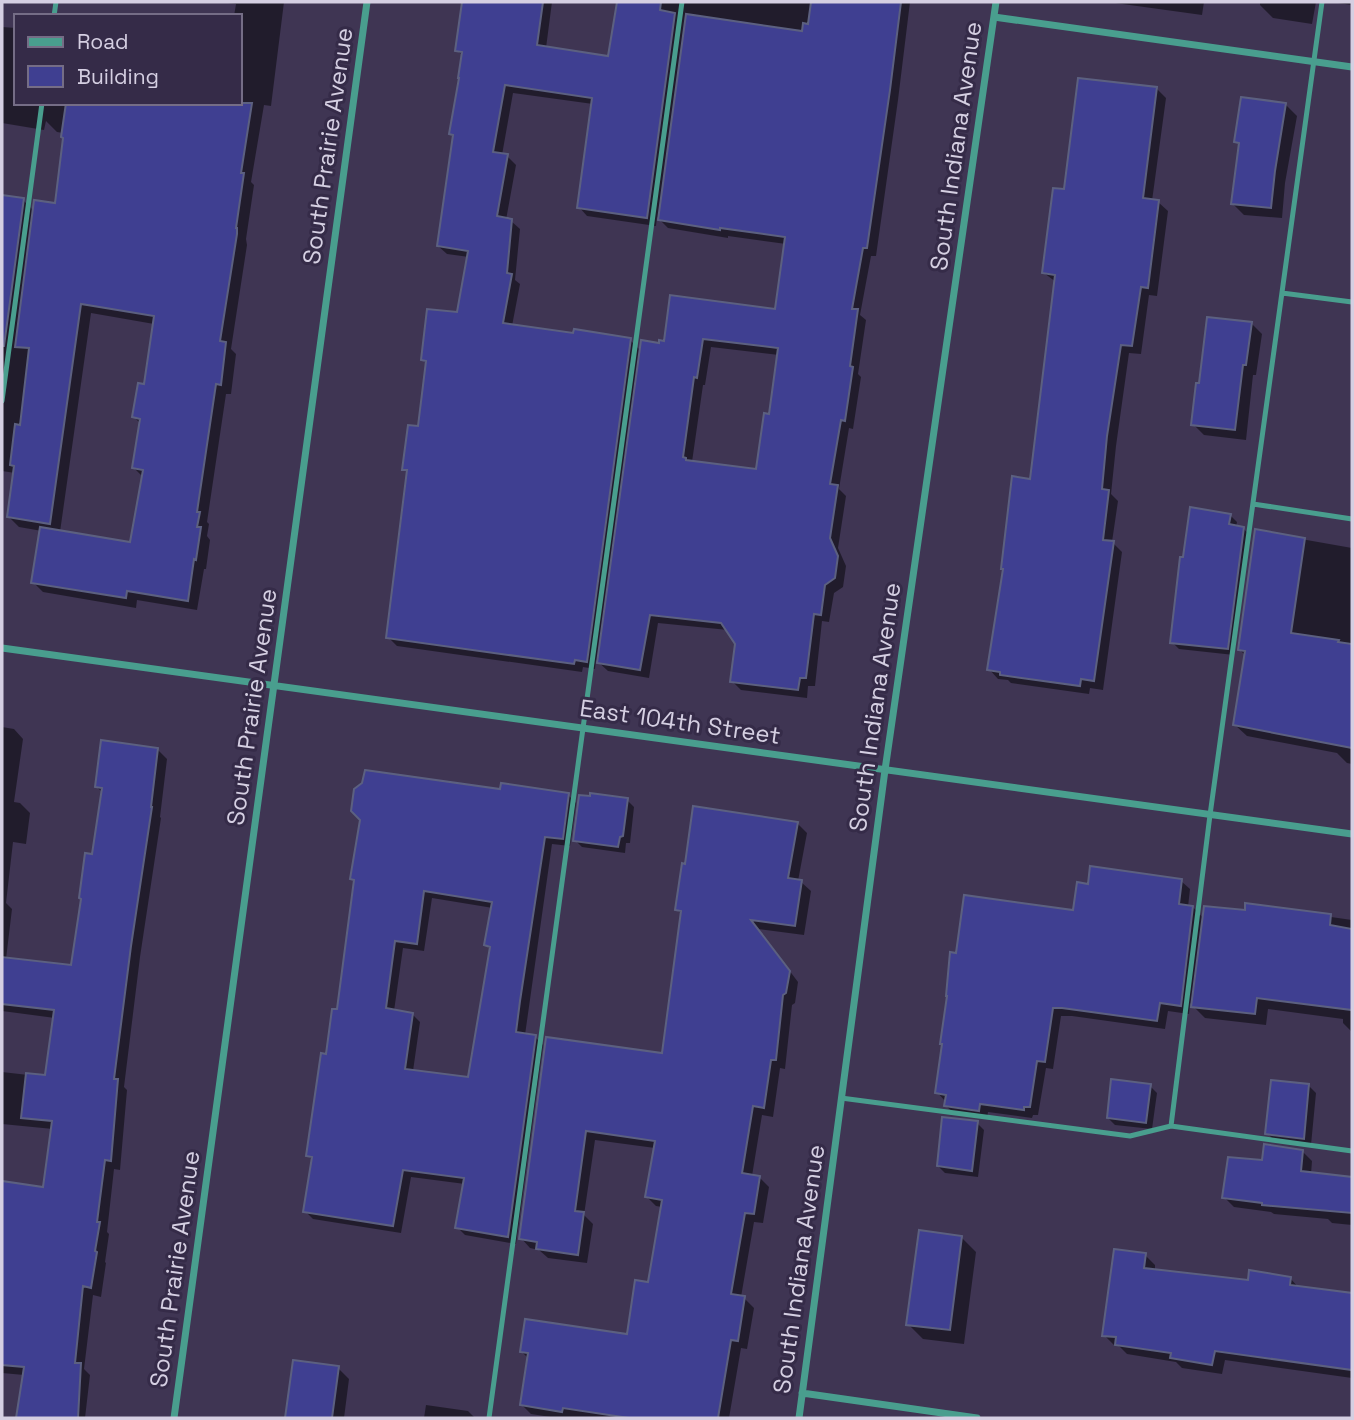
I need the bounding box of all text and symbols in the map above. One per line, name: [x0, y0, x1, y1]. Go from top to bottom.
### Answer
legend: [14, 14, 242, 105]
street label: South Indiana Avenue: [923, 20, 988, 272]
street label: South Prairie Avenue: [296, 26, 359, 266]
text: Road: [77, 28, 129, 55]
text: Building: [77, 63, 159, 90]
street label: South Indiana Avenue: [842, 581, 907, 833]
street label: South Prairie Avenue: [220, 587, 283, 827]
street label: East 104th Street: [578, 692, 782, 751]
street label: South Indiana Avenue: [766, 1143, 831, 1395]
street label: South Prairie Avenue: [143, 1149, 206, 1389]

